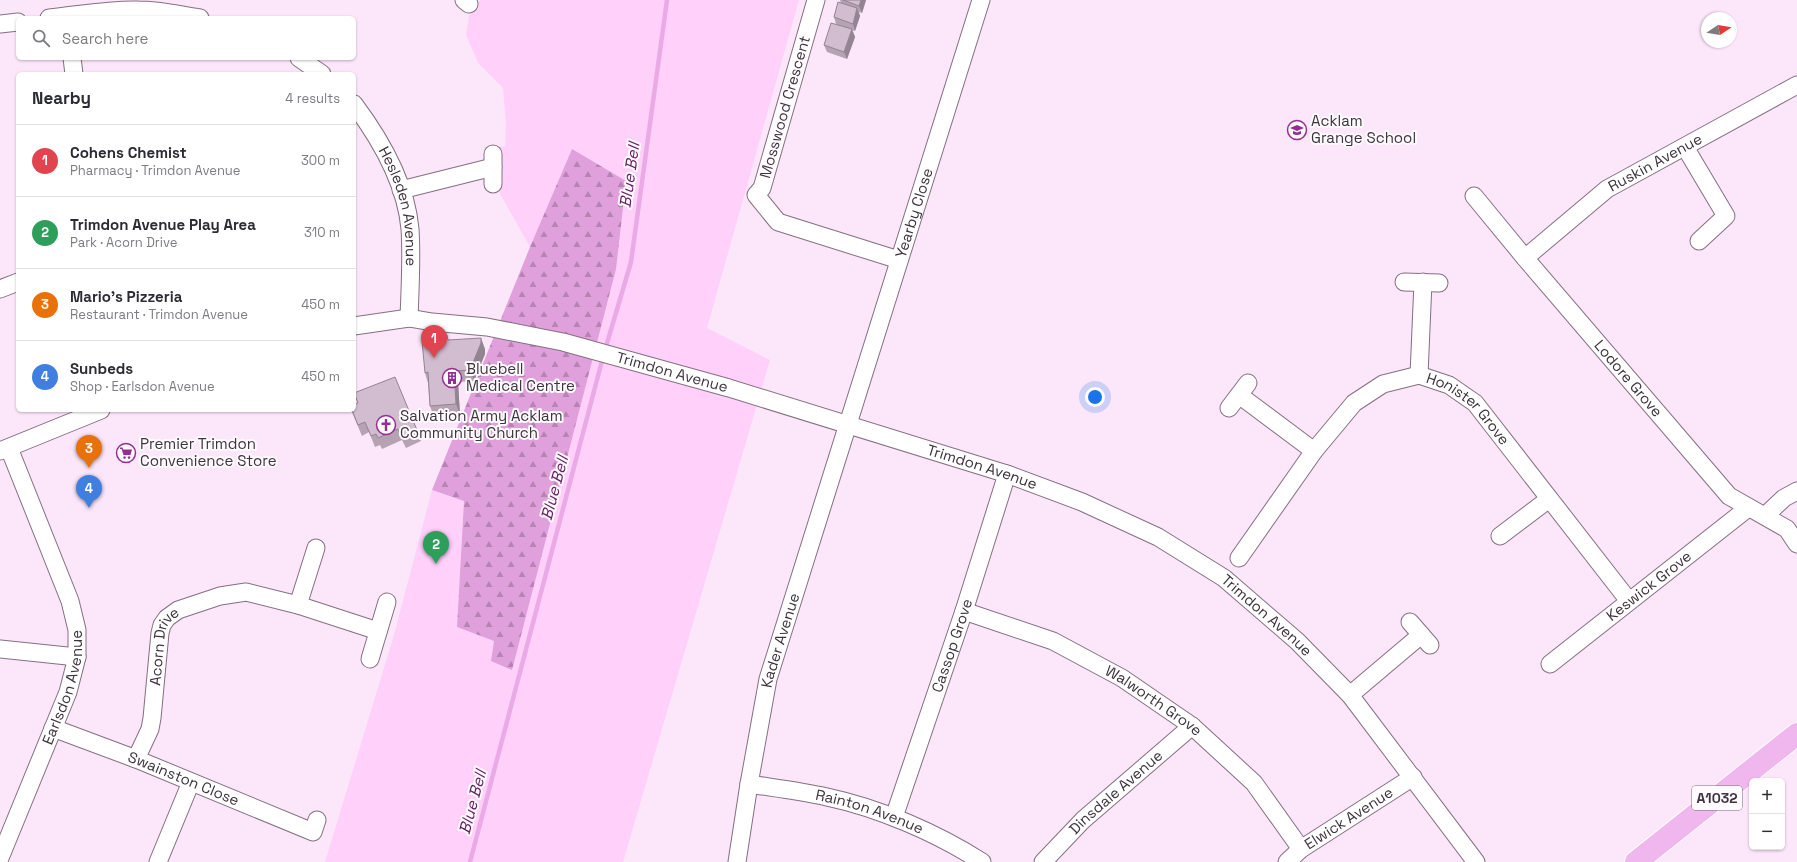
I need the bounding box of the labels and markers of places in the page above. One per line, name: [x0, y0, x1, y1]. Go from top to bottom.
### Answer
place label: Acklam Grange School: [1311, 111, 1416, 147]
school or university icon: Acklam Grange School: [1286, 119, 1308, 141]
pin: 1: [421, 325, 447, 358]
place label: Bluebell Medical Centre: [466, 359, 575, 395]
building icon: Bluebell Medical Centre: [441, 367, 463, 389]
place label: Salvation Army Acklam Community Church: [400, 406, 563, 442]
church icon: Salvation Army Acklam Community Church: [375, 414, 397, 436]
place label: Premier Trimdon Convenience Store: [140, 434, 277, 470]
pin: 3: [76, 435, 102, 468]
supermarket icon: Premier Trimdon Convenience Store: [115, 442, 137, 464]
pin: 4: [76, 475, 102, 508]
pin: 2: [423, 531, 449, 564]

